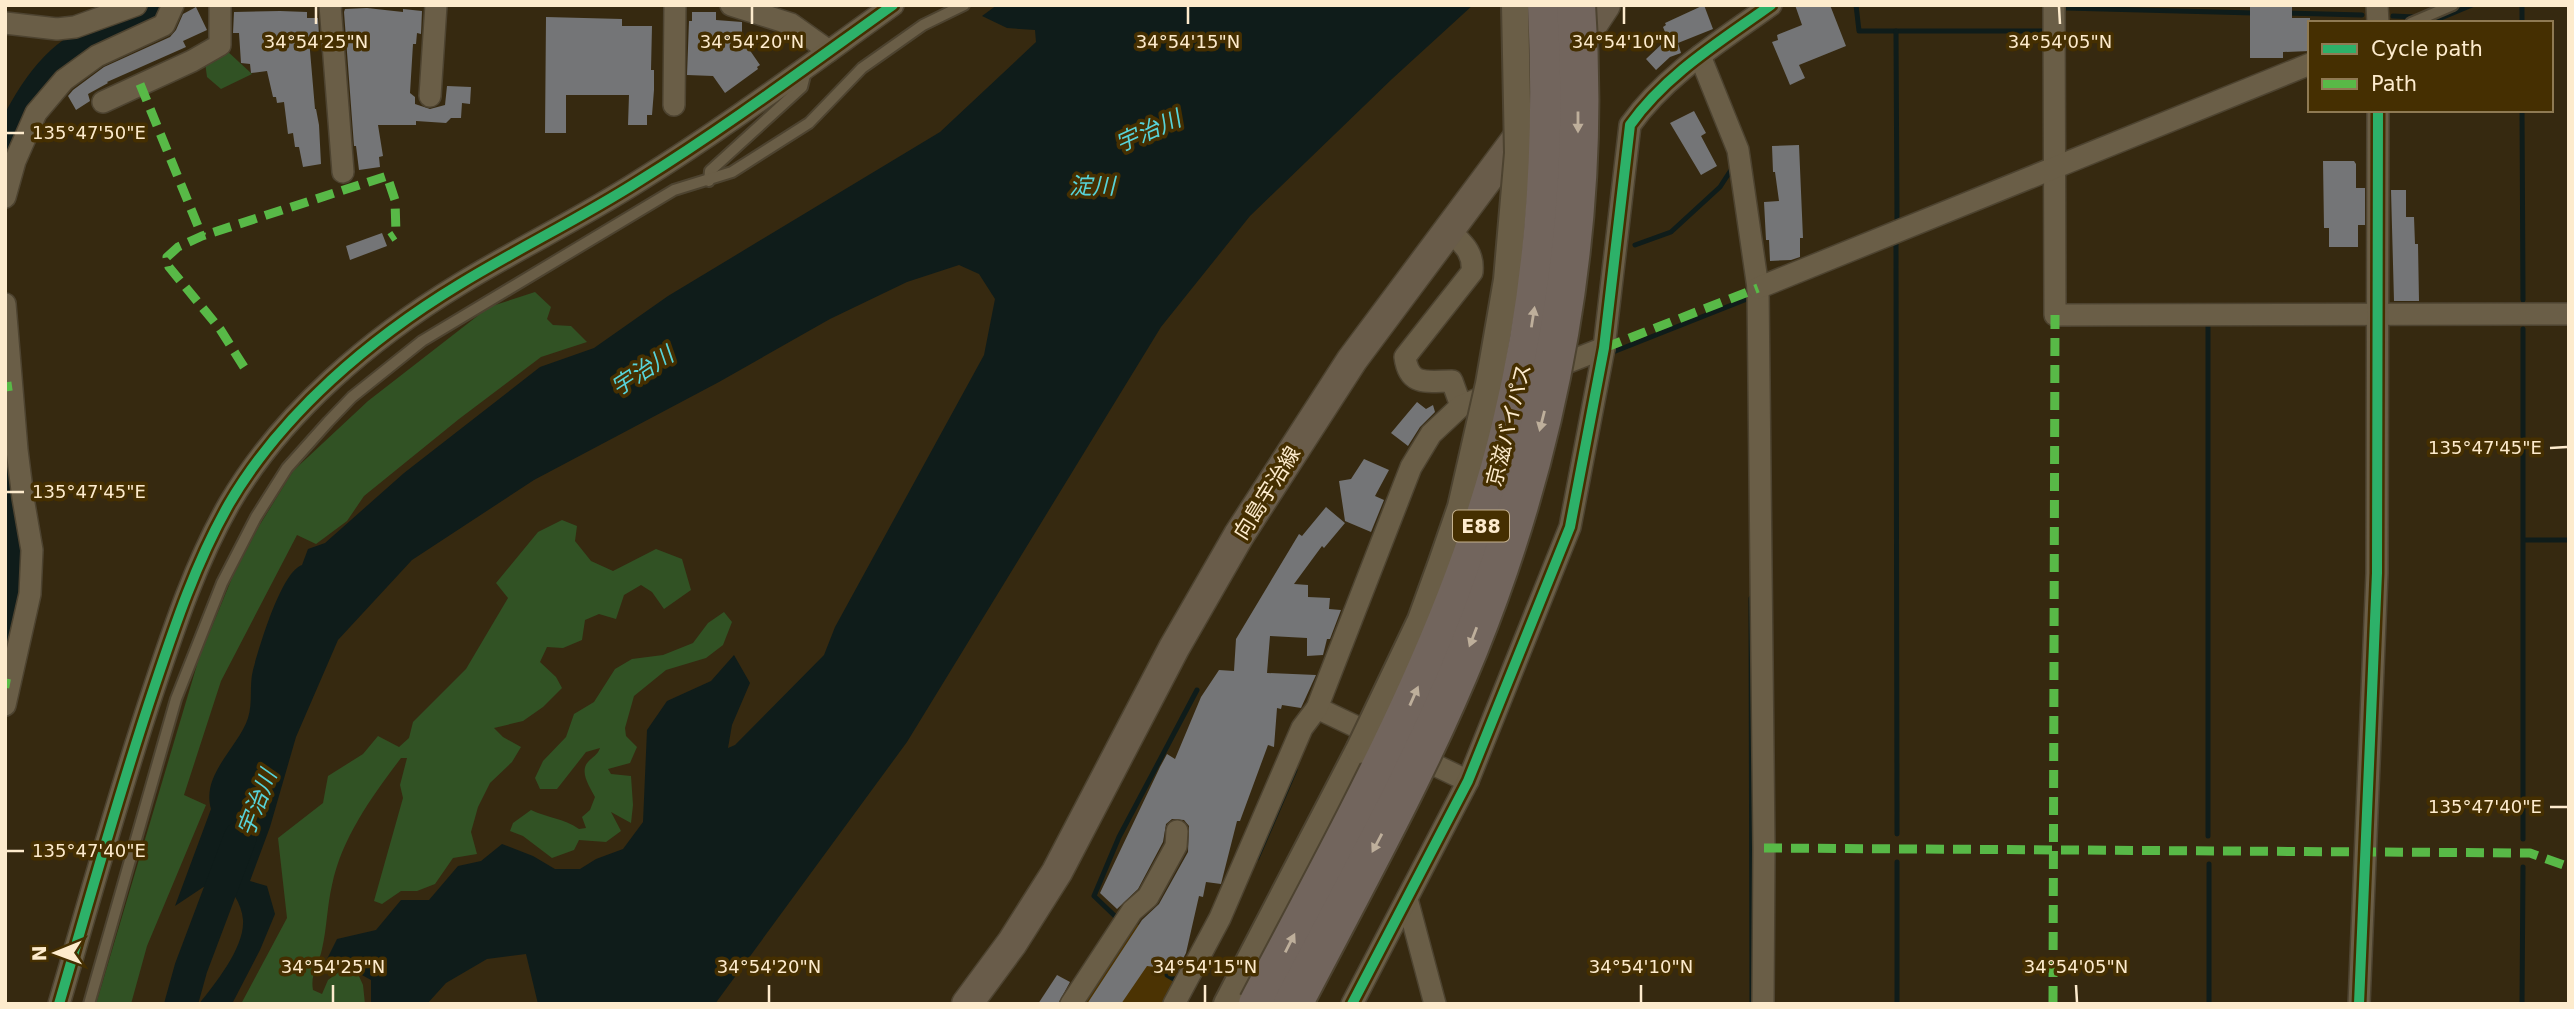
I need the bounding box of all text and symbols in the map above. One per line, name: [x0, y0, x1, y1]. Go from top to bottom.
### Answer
legend: [2308, 21, 2553, 112]
text: 34°54'25"N: [264, 31, 368, 52]
text: 34°54'20"N: [700, 31, 804, 52]
text: 34°54'15"N: [1136, 31, 1240, 52]
text: 34°54'10"N: [1572, 31, 1676, 52]
text: 34°54'05"N: [2008, 31, 2112, 52]
text: Cycle path: [2371, 37, 2483, 61]
text: Path: [2371, 72, 2417, 96]
water label: 宇治川: [1111, 104, 1188, 157]
one-way arrow: [1572, 112, 1584, 134]
text: 135°47'50"E: [32, 122, 146, 143]
water label: 淀川: [1069, 173, 1118, 199]
one-way arrow: [1528, 306, 1539, 328]
water label: 宇治川: [606, 340, 681, 401]
street label: 京滋バイパス: [1482, 361, 1536, 489]
one-way arrow: [1536, 410, 1547, 432]
text: 135°47'45"E: [2428, 437, 2542, 458]
street label: 向島宇治線: [1229, 442, 1305, 544]
text: 135°47'45"E: [32, 481, 146, 502]
road number: E88: [1453, 510, 1509, 541]
one-way arrow: [1468, 627, 1479, 648]
one-way arrow: [1408, 686, 1420, 706]
water label: 宇治川: [232, 763, 283, 840]
text: 135°47'40"E: [2428, 796, 2542, 817]
one-way arrow: [1371, 833, 1383, 853]
text: 135°47'40"E: [32, 840, 146, 861]
north arrow: [21, 918, 91, 988]
one-way arrow: [1284, 933, 1296, 953]
text: N: [28, 945, 50, 961]
text: 34°54'25"N: [281, 956, 385, 977]
text: 34°54'20"N: [717, 956, 821, 977]
text: 34°54'15"N: [1153, 956, 1257, 977]
text: 34°54'10"N: [1589, 956, 1693, 977]
text: 34°54'05"N: [2024, 956, 2128, 977]

